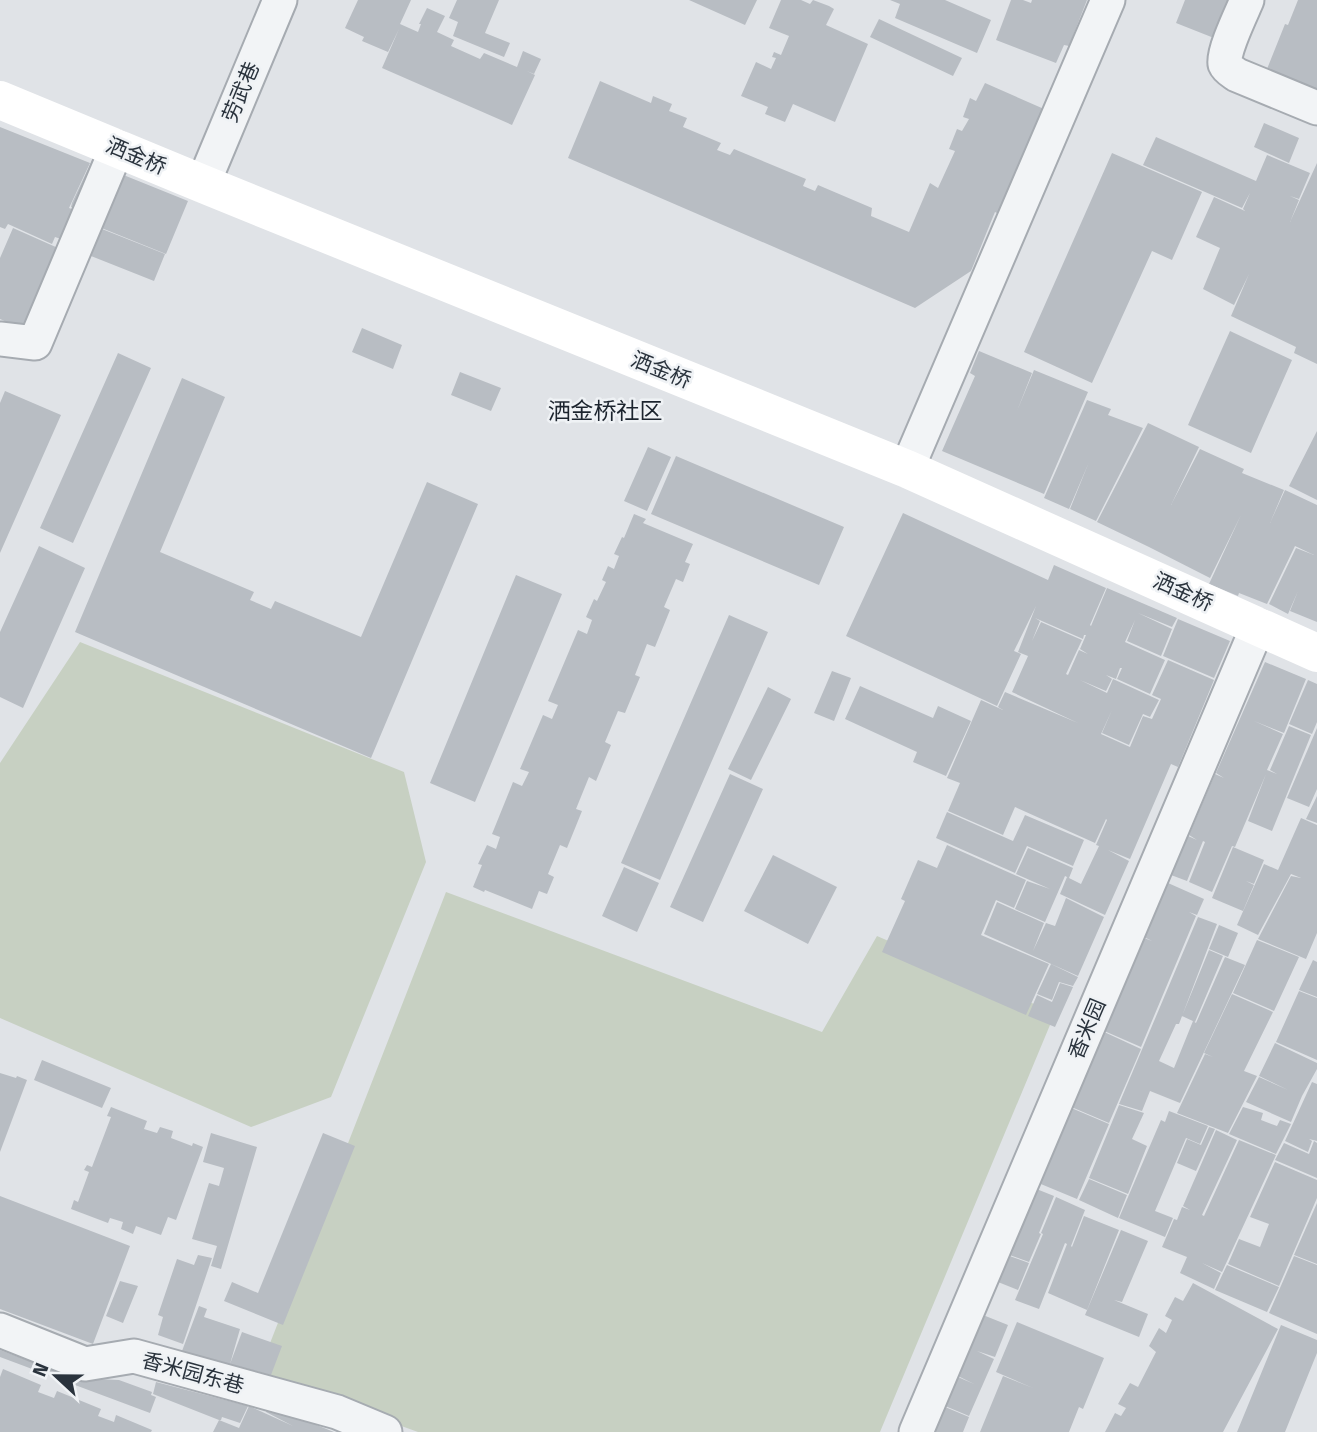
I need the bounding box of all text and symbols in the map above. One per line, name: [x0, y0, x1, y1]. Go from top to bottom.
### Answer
street label: 劳武巷: [217, 58, 265, 126]
street label: 洒金桥: [102, 132, 170, 180]
street label: 洒金桥: [627, 346, 695, 394]
district label: 洒金桥社区: [548, 397, 663, 425]
street label: 洒金桥: [1149, 567, 1217, 617]
street label: 香米园: [1063, 995, 1111, 1063]
north arrow: [21, 1341, 91, 1411]
street label: 香米园东巷: [139, 1347, 247, 1399]
text: N: [28, 1360, 54, 1380]

